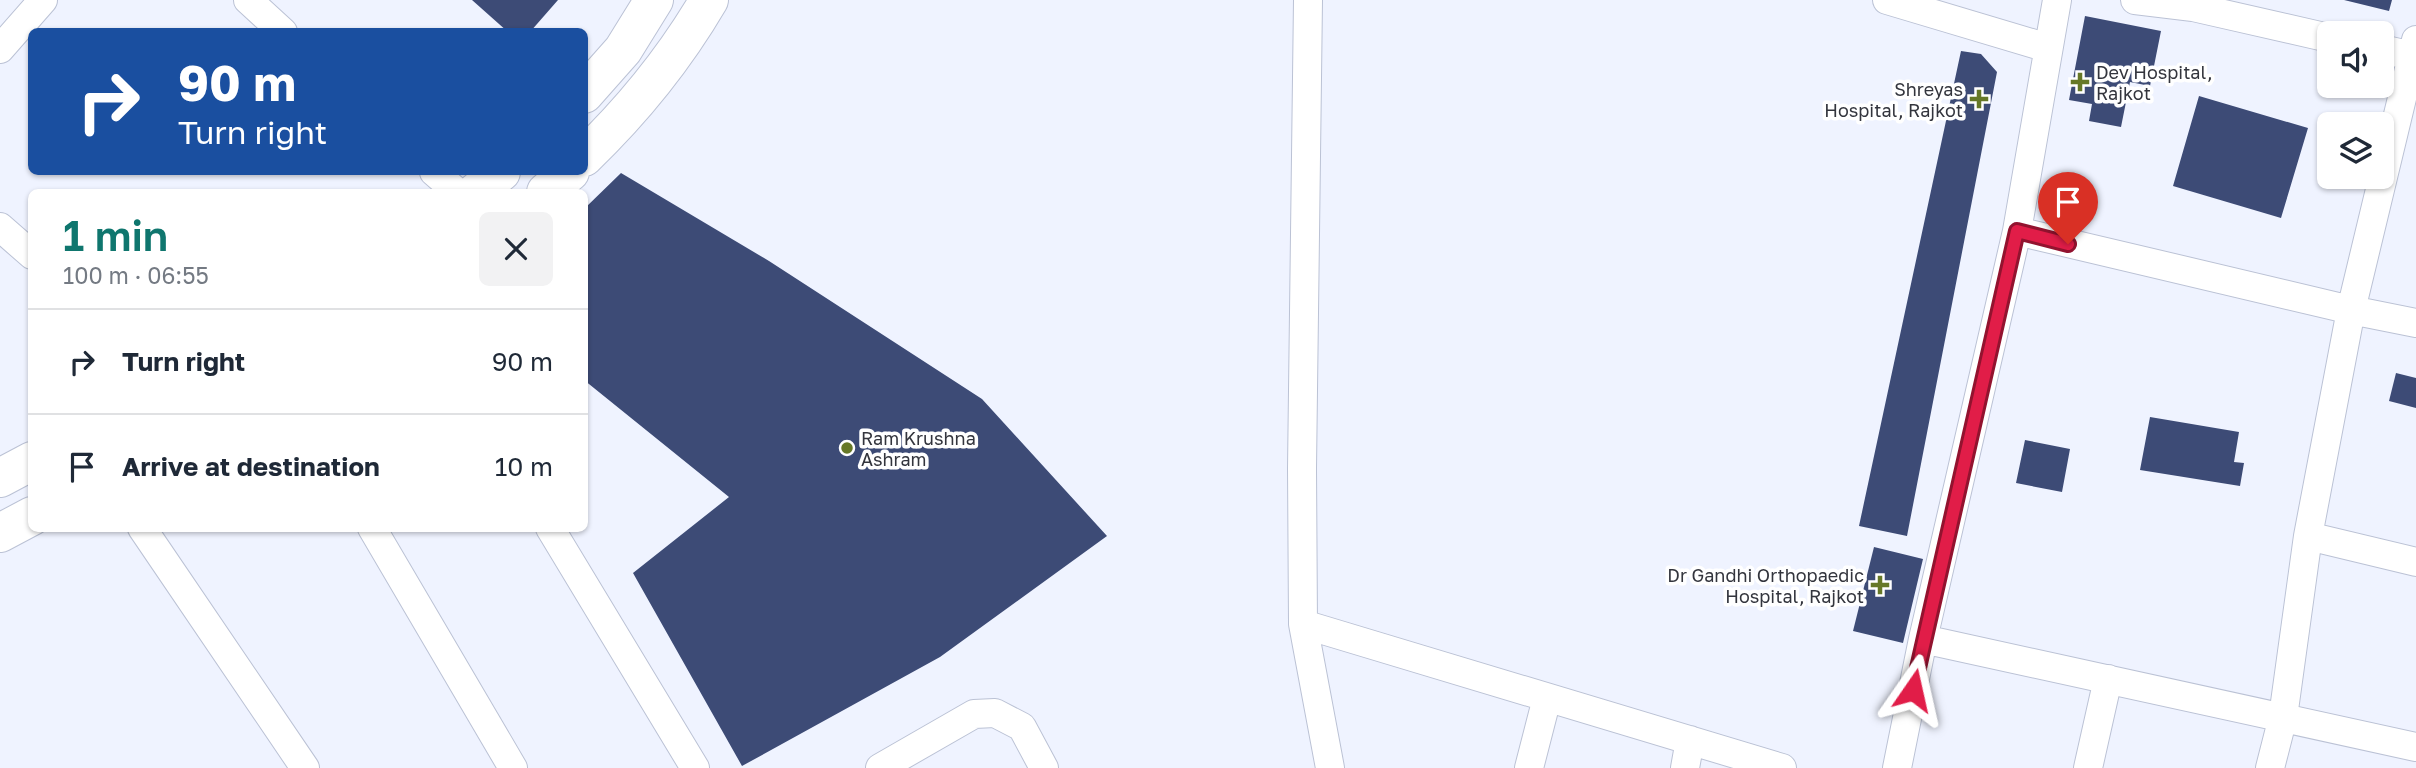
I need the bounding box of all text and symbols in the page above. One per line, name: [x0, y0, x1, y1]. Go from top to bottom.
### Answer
map controls: [2317, 21, 2394, 189]
button: sound: [2317, 21, 2394, 98]
text: 90 m: [178, 53, 296, 112]
icon: right: [63, 56, 154, 147]
place label: Dev Hospital, Rajkot: [2096, 61, 2213, 104]
marker: Dev Hospital, Rajkot: [2070, 72, 2090, 92]
place label: Shreyas Hospital, Rajkot: [1824, 78, 1963, 121]
marker: Shreyas Hospital, Rajkot: [1969, 89, 1989, 109]
button: layers: [2317, 112, 2394, 189]
text: Turn right: [178, 113, 327, 151]
pin: [2038, 172, 2098, 244]
icon: arrive: [2049, 183, 2087, 221]
text: 1 min: [63, 210, 168, 260]
button: close: [479, 212, 553, 286]
text: 100 m · 06:55: [63, 261, 209, 289]
icon: right: [63, 343, 101, 381]
text: Turn right: [122, 346, 245, 377]
text: 90 m: [492, 346, 553, 377]
place label: Ram Krushna Ashram: [861, 427, 976, 470]
marker: Ram Krushna Ashram: [839, 440, 855, 456]
icon: arrive: [63, 448, 101, 486]
text: Arrive at destination: [122, 451, 380, 482]
text: 10 m: [495, 451, 553, 482]
place label: Dr Gandhi Orthopaedic Hospital, Rajkot: [1667, 564, 1864, 607]
marker: Dr Gandhi Orthopaedic Hospital, Rajkot: [1870, 575, 1890, 595]
position arrow: [1876, 653, 1950, 727]

